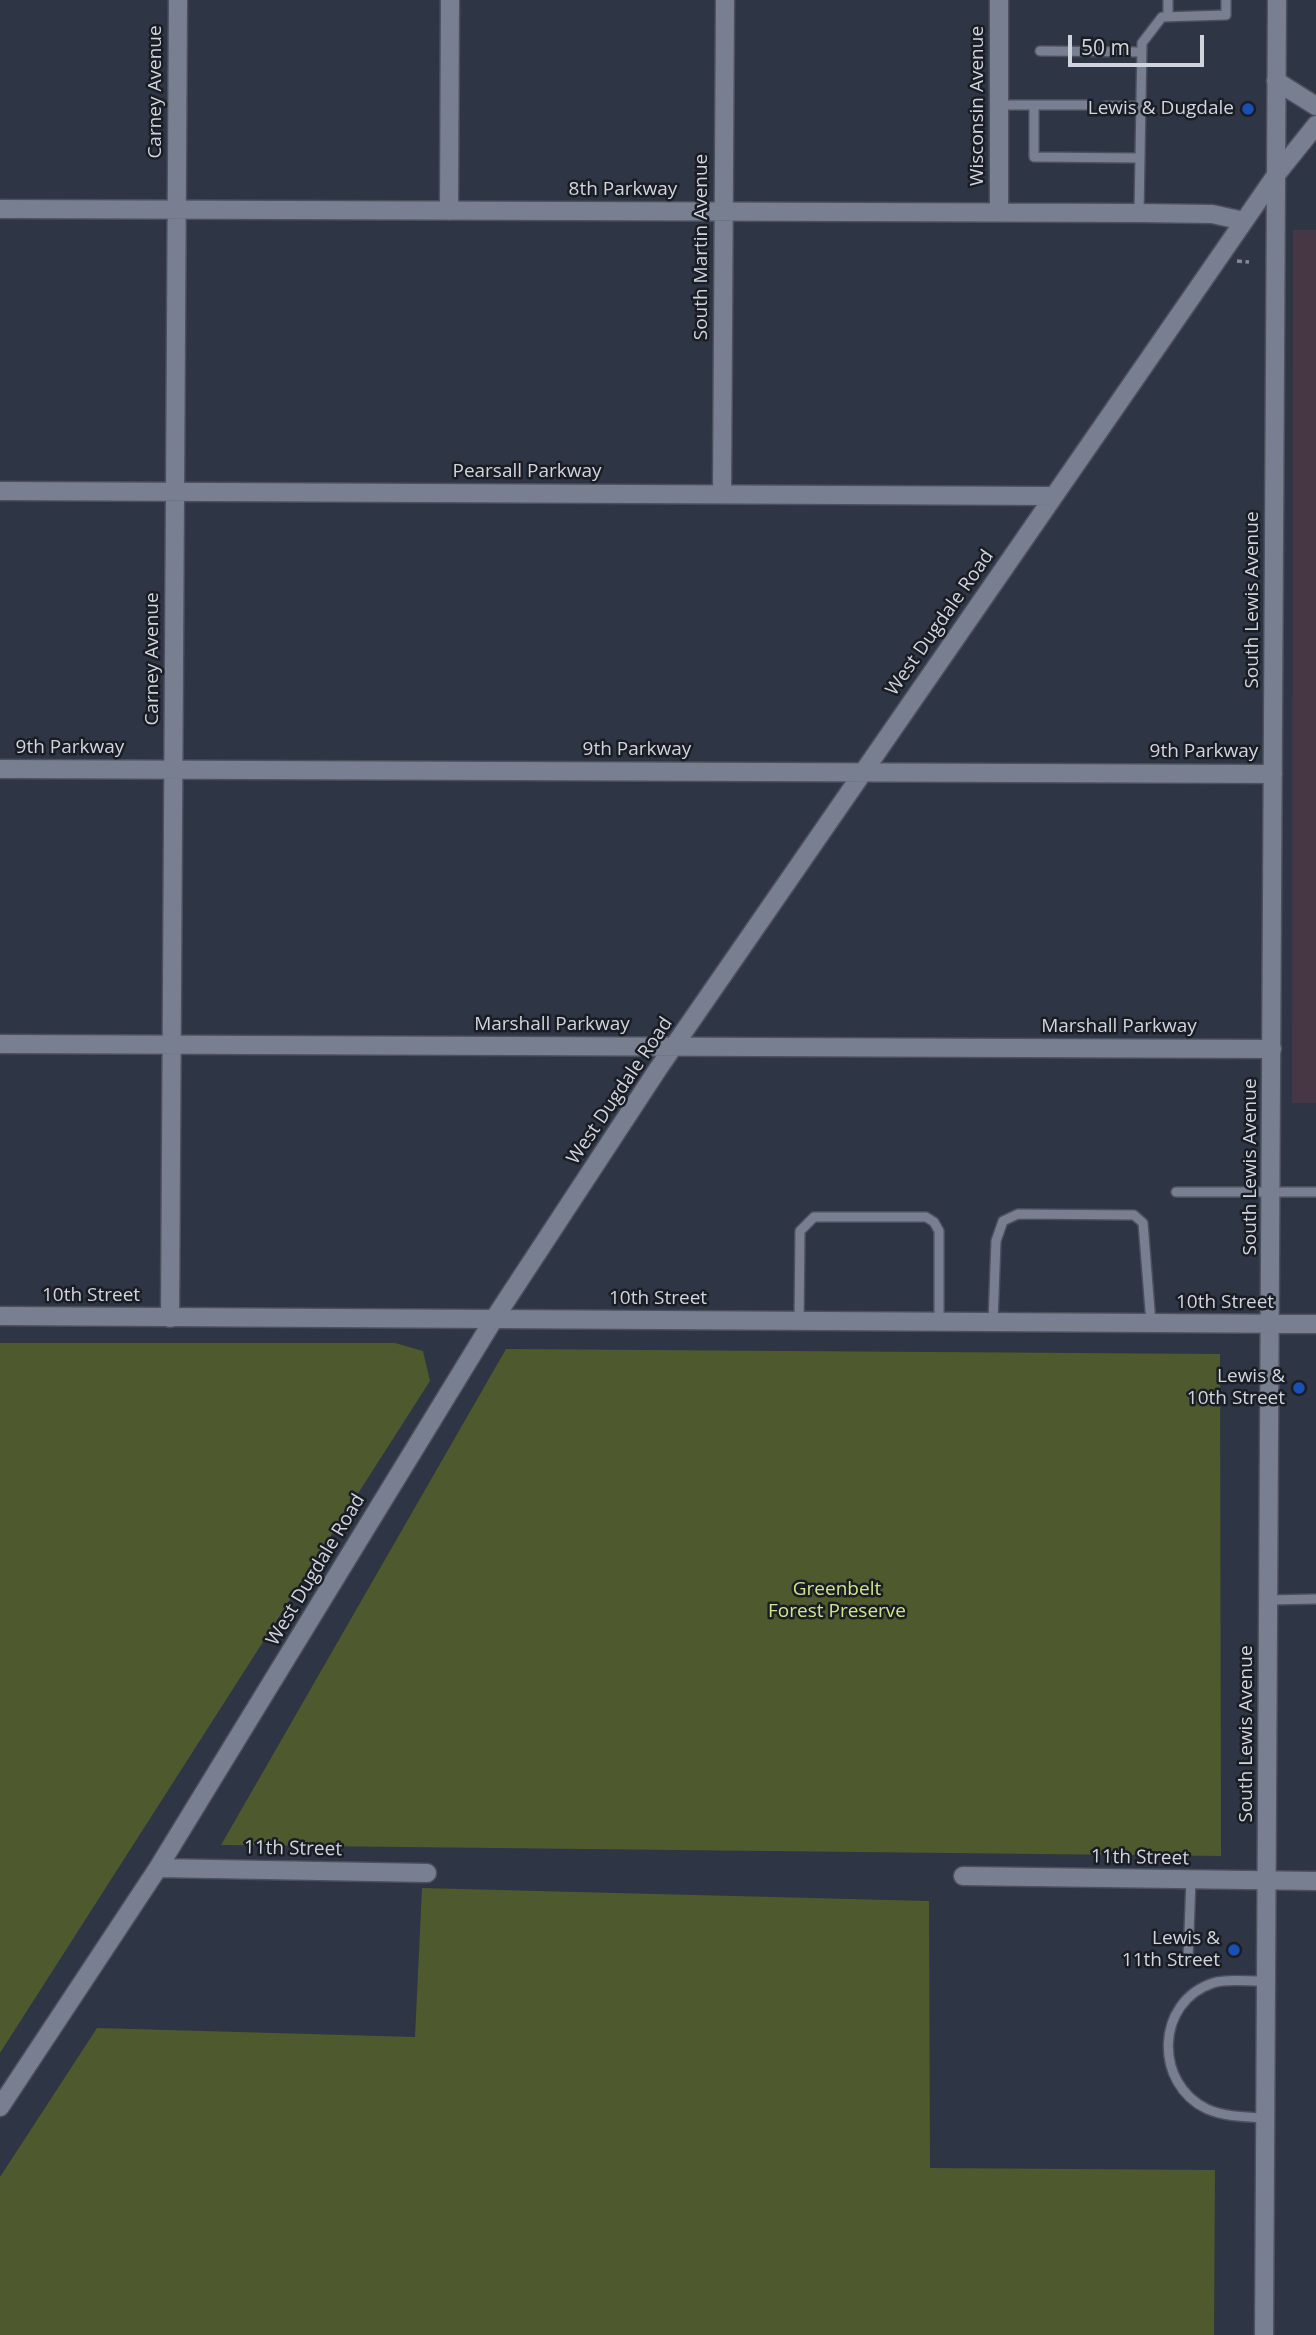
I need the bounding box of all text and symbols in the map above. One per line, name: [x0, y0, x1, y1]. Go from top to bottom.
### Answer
scale bar: [1071, 21, 1208, 65]
street label: Carney Avenue: [145, 25, 167, 159]
street label: Wisconsin Avenue: [967, 26, 989, 186]
text: 50 m: [1081, 33, 1130, 61]
place label: Lewis & Dugdale: [1088, 98, 1234, 120]
marker: Lewis & Dugdale: [1240, 101, 1256, 117]
street label: South Martin Avenue: [691, 154, 713, 340]
street label: 8th Parkway: [569, 179, 677, 201]
street label: Pearsall Parkway: [452, 461, 602, 483]
street label: South Lewis Avenue: [1242, 511, 1264, 689]
street label: West Dugdale Road: [881, 546, 999, 700]
street label: Carney Avenue: [142, 592, 164, 726]
street label: 9th Parkway: [16, 737, 124, 759]
street label: 9th Parkway: [583, 739, 691, 761]
street label: 9th Parkway: [1150, 741, 1258, 763]
street label: West Dugdale Road: [562, 1013, 678, 1169]
street label: Marshall Parkway: [474, 1014, 630, 1036]
street label: Marshall Parkway: [1041, 1016, 1197, 1038]
street label: South Lewis Avenue: [1240, 1078, 1262, 1256]
street label: 10th Street: [42, 1285, 140, 1307]
street label: 10th Street: [609, 1288, 707, 1310]
street label: 10th Street: [1176, 1292, 1274, 1314]
place label: Lewis & 10th Street: [1187, 1366, 1285, 1410]
marker: Lewis & 10th Street: [1291, 1380, 1307, 1396]
street label: West Dugdale Road: [262, 1490, 370, 1650]
park label: Greenbelt Forest Preserve: [768, 1579, 906, 1623]
street label: South Lewis Avenue: [1236, 1645, 1258, 1823]
street label: 11th Street: [244, 1837, 342, 1861]
street label: 11th Street: [1091, 1846, 1189, 1870]
place label: Lewis & 11th Street: [1122, 1928, 1220, 1972]
marker: Lewis & 11th Street: [1226, 1942, 1242, 1958]

